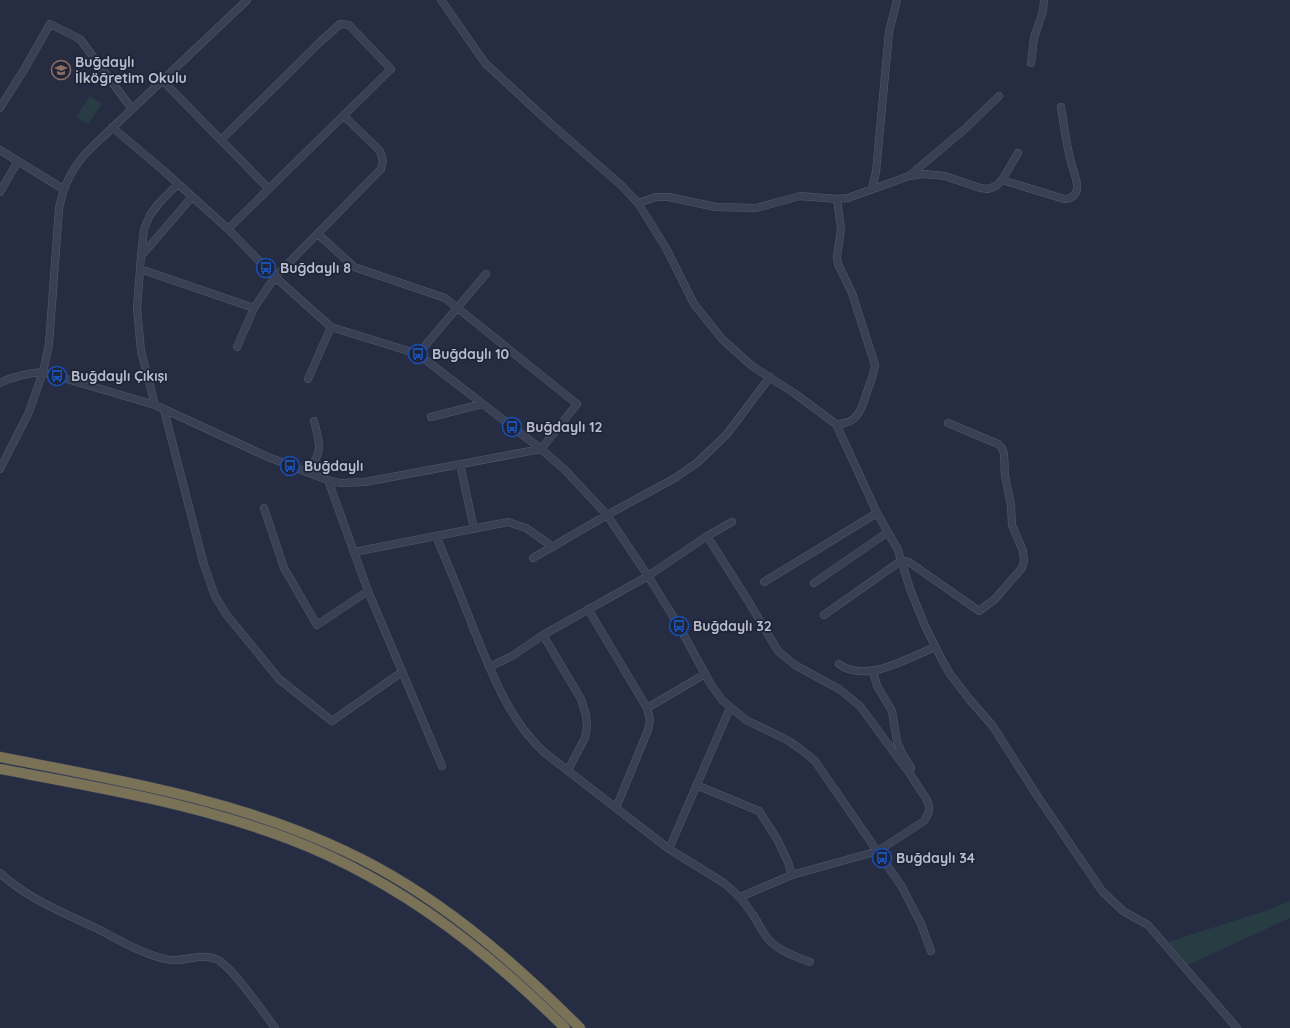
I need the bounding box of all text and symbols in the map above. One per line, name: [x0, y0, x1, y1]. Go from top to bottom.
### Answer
place label: Buğdaylı İlköğretim Okulu: [75, 53, 187, 87]
school or university icon: Buğdaylı İlköğretim Okulu: [50, 59, 72, 81]
bus stop icon: Buğdaylı 8: [255, 257, 277, 279]
place label: Buğdaylı 8: [280, 259, 351, 277]
bus stop icon: Buğdaylı 10: [407, 343, 429, 365]
place label: Buğdaylı 10: [432, 345, 510, 363]
bus stop icon: Buğdaylı Çıkışı: [46, 365, 68, 387]
place label: Buğdaylı Çıkışı: [71, 367, 168, 385]
bus stop icon: Buğdaylı 12: [501, 416, 523, 438]
place label: Buğdaylı 12: [526, 418, 603, 436]
bus stop icon: Buğdaylı: [279, 455, 301, 477]
place label: Buğdaylı: [304, 457, 363, 475]
bus stop icon: Buğdaylı 32: [668, 615, 690, 637]
place label: Buğdaylı 32: [693, 617, 772, 635]
bus stop icon: Buğdaylı 34: [871, 847, 893, 869]
place label: Buğdaylı 34: [896, 849, 975, 867]

